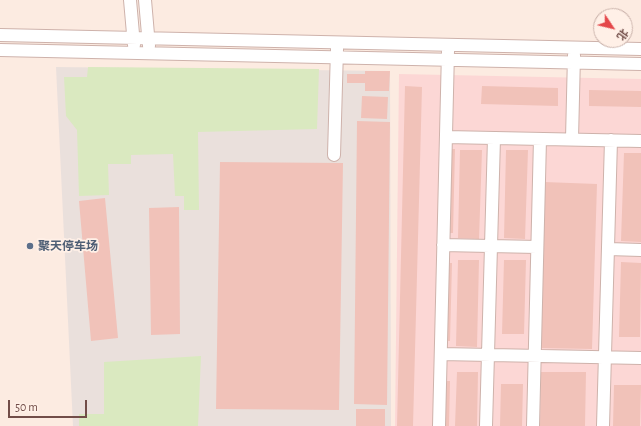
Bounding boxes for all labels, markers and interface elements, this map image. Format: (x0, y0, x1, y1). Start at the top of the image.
north arrow (593, 8, 633, 48)
text: 北 (615, 27, 630, 42)
place label: 聚天停车场 (38, 239, 98, 253)
marker: 聚天停车场 (25, 241, 35, 251)
scale bar (10, 392, 89, 418)
text: 50 m (15, 401, 38, 413)

